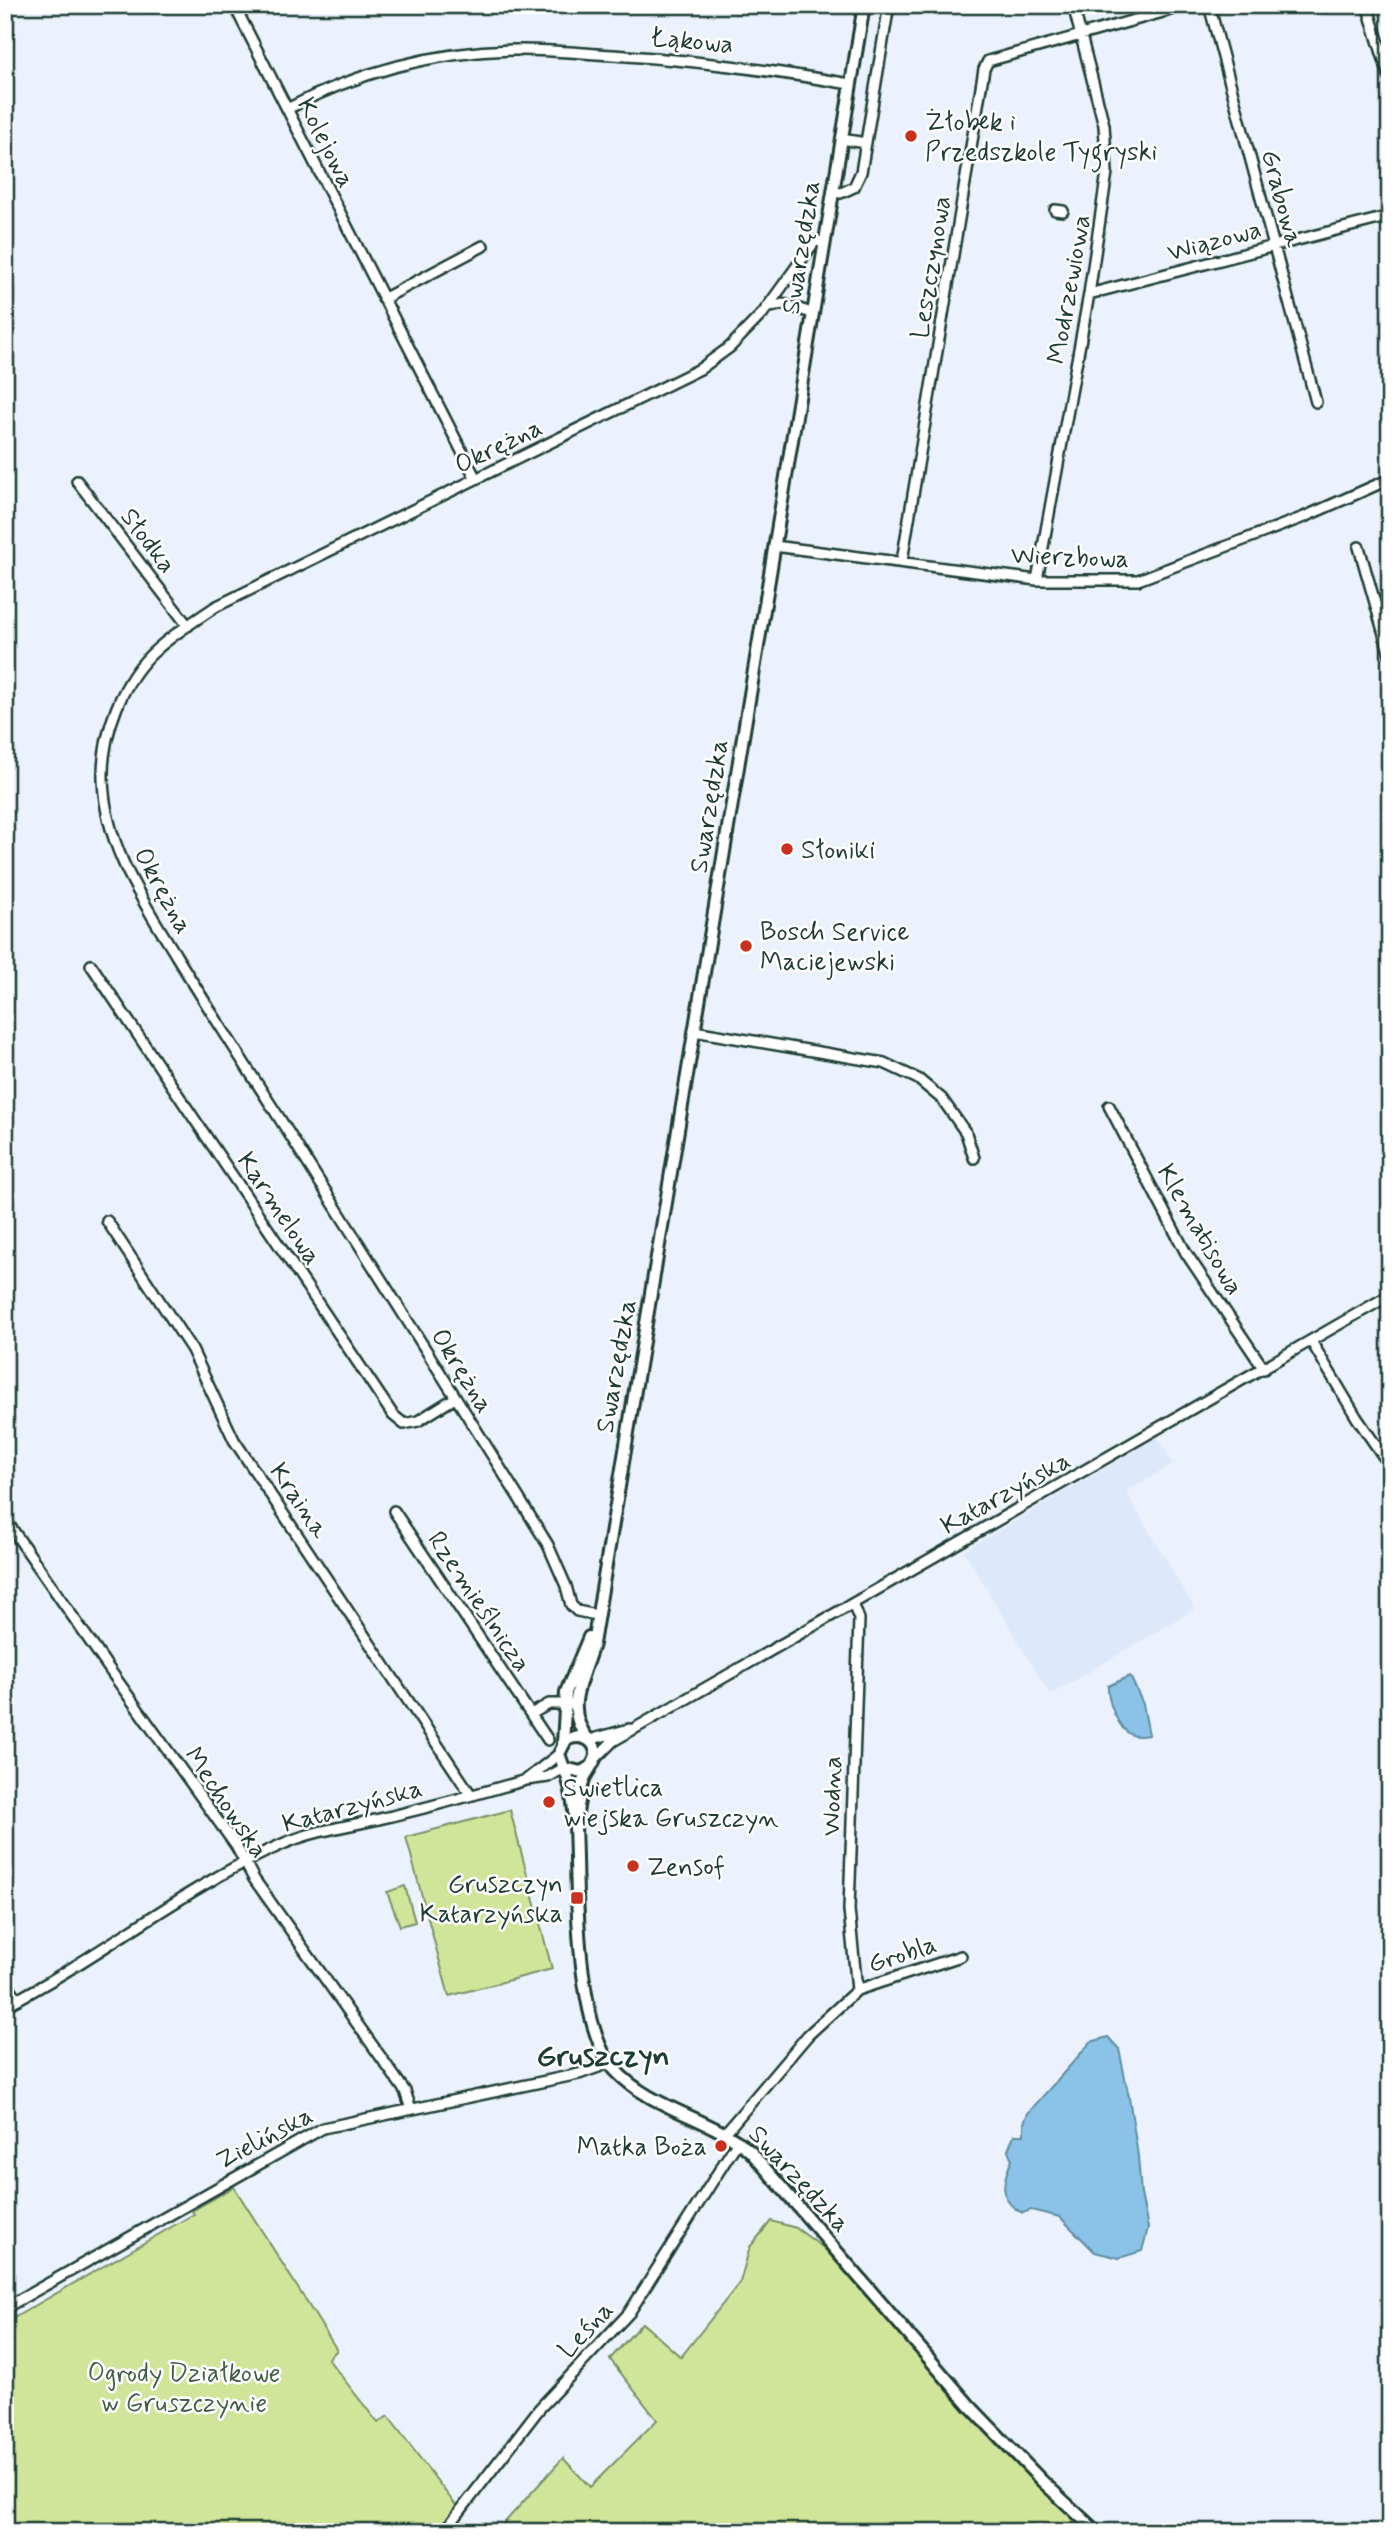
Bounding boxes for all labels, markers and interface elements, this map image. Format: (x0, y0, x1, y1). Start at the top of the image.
street label: Łąkowa (649, 21, 735, 63)
street label: Kolejowa (288, 92, 362, 194)
place label: Żłobek i Przedszkole Tygryski (925, 106, 1157, 173)
marker: Żłobek i Przedszkole Tygryski (903, 128, 919, 144)
street label: Grabowa (1252, 146, 1310, 251)
street label: Swarzędzka (775, 178, 829, 317)
street label: Leszczynowa (904, 193, 960, 341)
street label: Modrzewiowa (1040, 212, 1100, 367)
street label: Wiązowa (1164, 213, 1265, 271)
street label: Okrężna (449, 411, 549, 483)
street label: Słodka (112, 502, 183, 581)
street label: Wierzbowa (1010, 539, 1130, 577)
street label: Swarzędzka (683, 737, 737, 876)
place label: Słoniki (801, 834, 875, 868)
marker: Słoniki (779, 841, 795, 857)
street label: Okrężna (125, 842, 200, 940)
place label: Bosch Service Maciejewski (760, 916, 909, 980)
marker: Bosch Service Maciejewski (738, 938, 754, 954)
street label: Karmelowa (228, 1146, 329, 1272)
street label: Klematisowa (1148, 1158, 1251, 1302)
street label: Swarzędzka (589, 1297, 645, 1436)
street label: Okrężna (422, 1322, 501, 1420)
street label: Katarzyńska (935, 1444, 1077, 1543)
street label: Kraina (261, 1457, 336, 1546)
street label: Rzemieślnicza (419, 1525, 538, 1679)
street label: Mechowska (176, 1741, 275, 1865)
street label: Wodna (815, 1756, 851, 1836)
street label: Katarzyńska (279, 1772, 426, 1842)
place label: Swietlica wiejska Gruszczyn (563, 1772, 779, 1836)
marker: Swietlica wiejska Gruszczyn (541, 1794, 557, 1810)
place label: Zensof (647, 1851, 725, 1885)
marker: Zensof (625, 1858, 641, 1874)
place label: Gruszczyn Katarzyńska (420, 1868, 563, 1932)
marker: Gruszczyn Katarzyńska (569, 1890, 585, 1906)
street label: Grobla (864, 1928, 941, 1982)
district label: Gruszczyn (536, 2037, 670, 2076)
street label: Zielińska (211, 2099, 319, 2178)
street label: Swarzędzka (740, 2118, 857, 2240)
place label: Matka Boża (577, 2131, 707, 2165)
marker: Matka Boża (713, 2138, 729, 2154)
street label: Leśna (551, 2294, 622, 2366)
park label: Ogrody Działkowe w Gruszczynie (87, 2357, 281, 2421)

